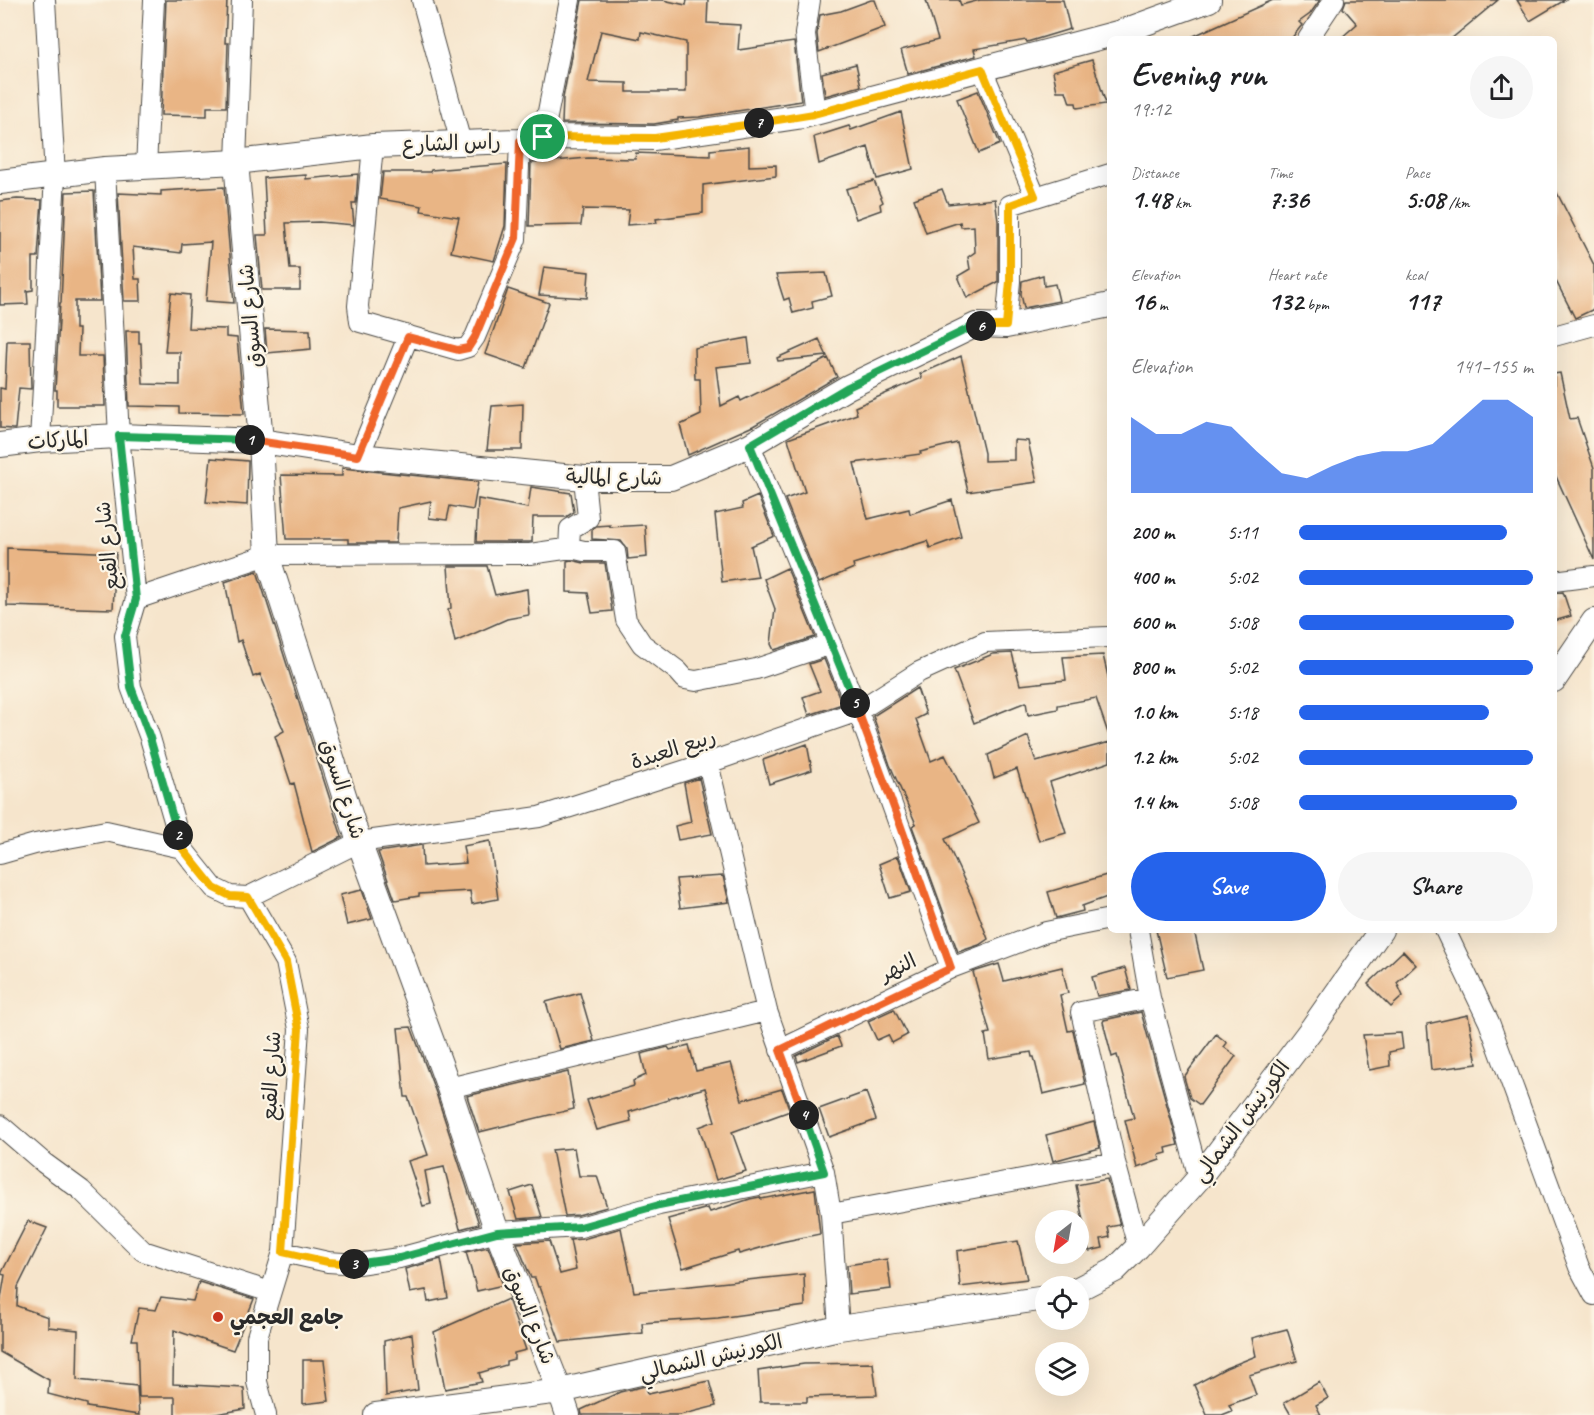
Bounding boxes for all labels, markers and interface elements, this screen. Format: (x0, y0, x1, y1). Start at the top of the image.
text: Evening run (1131, 53, 1266, 95)
button: share (1470, 56, 1533, 119)
text: 19:12 (1131, 97, 1171, 122)
pin: 7 (744, 108, 774, 138)
pin (517, 111, 568, 162)
text: 7 (755, 113, 763, 133)
icon: arrive (526, 120, 559, 153)
street label: راس الشارع (401, 128, 501, 159)
text: Distance (1131, 163, 1179, 183)
text: Time (1268, 163, 1292, 183)
text: Pace (1405, 163, 1430, 183)
text: 1.48 (1131, 183, 1171, 216)
text: 7:36 (1268, 183, 1309, 216)
text: 5:08 (1405, 183, 1445, 216)
text: km (1171, 193, 1191, 213)
text: /km (1445, 193, 1470, 213)
street label: شارع السوق (233, 263, 269, 369)
text: Elevation (1131, 265, 1180, 285)
text: Heart rate (1268, 265, 1326, 285)
text: kcal (1405, 265, 1426, 285)
text: 16 (1131, 285, 1155, 318)
text: 132 (1268, 285, 1303, 318)
text: 117 (1405, 285, 1440, 318)
text: m (1155, 295, 1168, 315)
text: bpm (1303, 295, 1329, 315)
pin: 6 (966, 311, 996, 341)
text: 6 (977, 316, 985, 336)
text: Elevation (1131, 354, 1193, 379)
text: 141–155 m (1454, 354, 1533, 379)
street label: الماركات (27, 425, 89, 455)
pin: 1 (235, 425, 265, 455)
text: 1 (246, 430, 254, 450)
street label: شارع المالية (566, 463, 662, 493)
street label: شارع القبع (89, 500, 127, 592)
text: 200 m (1131, 520, 1174, 545)
text: 5:11 (1227, 520, 1258, 545)
text: 400 m (1131, 565, 1174, 590)
text: 5:02 (1227, 565, 1258, 590)
text: 600 m (1131, 610, 1175, 635)
text: 5:08 (1227, 610, 1258, 635)
text: 800 m (1131, 655, 1174, 680)
text: 5:02 (1227, 655, 1258, 680)
pin: 5 (840, 688, 870, 718)
text: 5 (852, 693, 858, 713)
text: 1.0 km (1131, 700, 1178, 725)
text: 5:18 (1227, 700, 1258, 725)
street label: ربيع العبدة (627, 723, 720, 777)
street label: شارع السوق (313, 736, 371, 843)
text: 1.2 km (1131, 745, 1178, 770)
text: 5:02 (1227, 745, 1258, 770)
text: 1.4 km (1131, 790, 1178, 815)
text: 5:08 (1227, 790, 1258, 815)
pin: 2 (163, 820, 193, 850)
text: 2 (174, 825, 182, 845)
button: Save (1131, 852, 1326, 921)
button: Share (1338, 852, 1533, 921)
street label: النهر (874, 947, 920, 988)
street label: شارع القبع (256, 1031, 288, 1122)
street label: الكورنيش الشمالي (1187, 1055, 1300, 1191)
pin: 4 (789, 1100, 819, 1130)
text: 4 (800, 1105, 808, 1125)
north arrow (1035, 1210, 1089, 1264)
map controls (1035, 1210, 1089, 1396)
pin: 3 (339, 1249, 369, 1279)
text: 3 (350, 1254, 358, 1274)
street label: شارع السوق (497, 1262, 562, 1369)
button: locate (1035, 1276, 1089, 1330)
place label: جامع العجمي (230, 1304, 344, 1336)
marker: جامع العجمي (211, 1310, 225, 1324)
street label: الكورنيش الشمالي (637, 1328, 787, 1392)
button: layers (1035, 1342, 1089, 1396)

